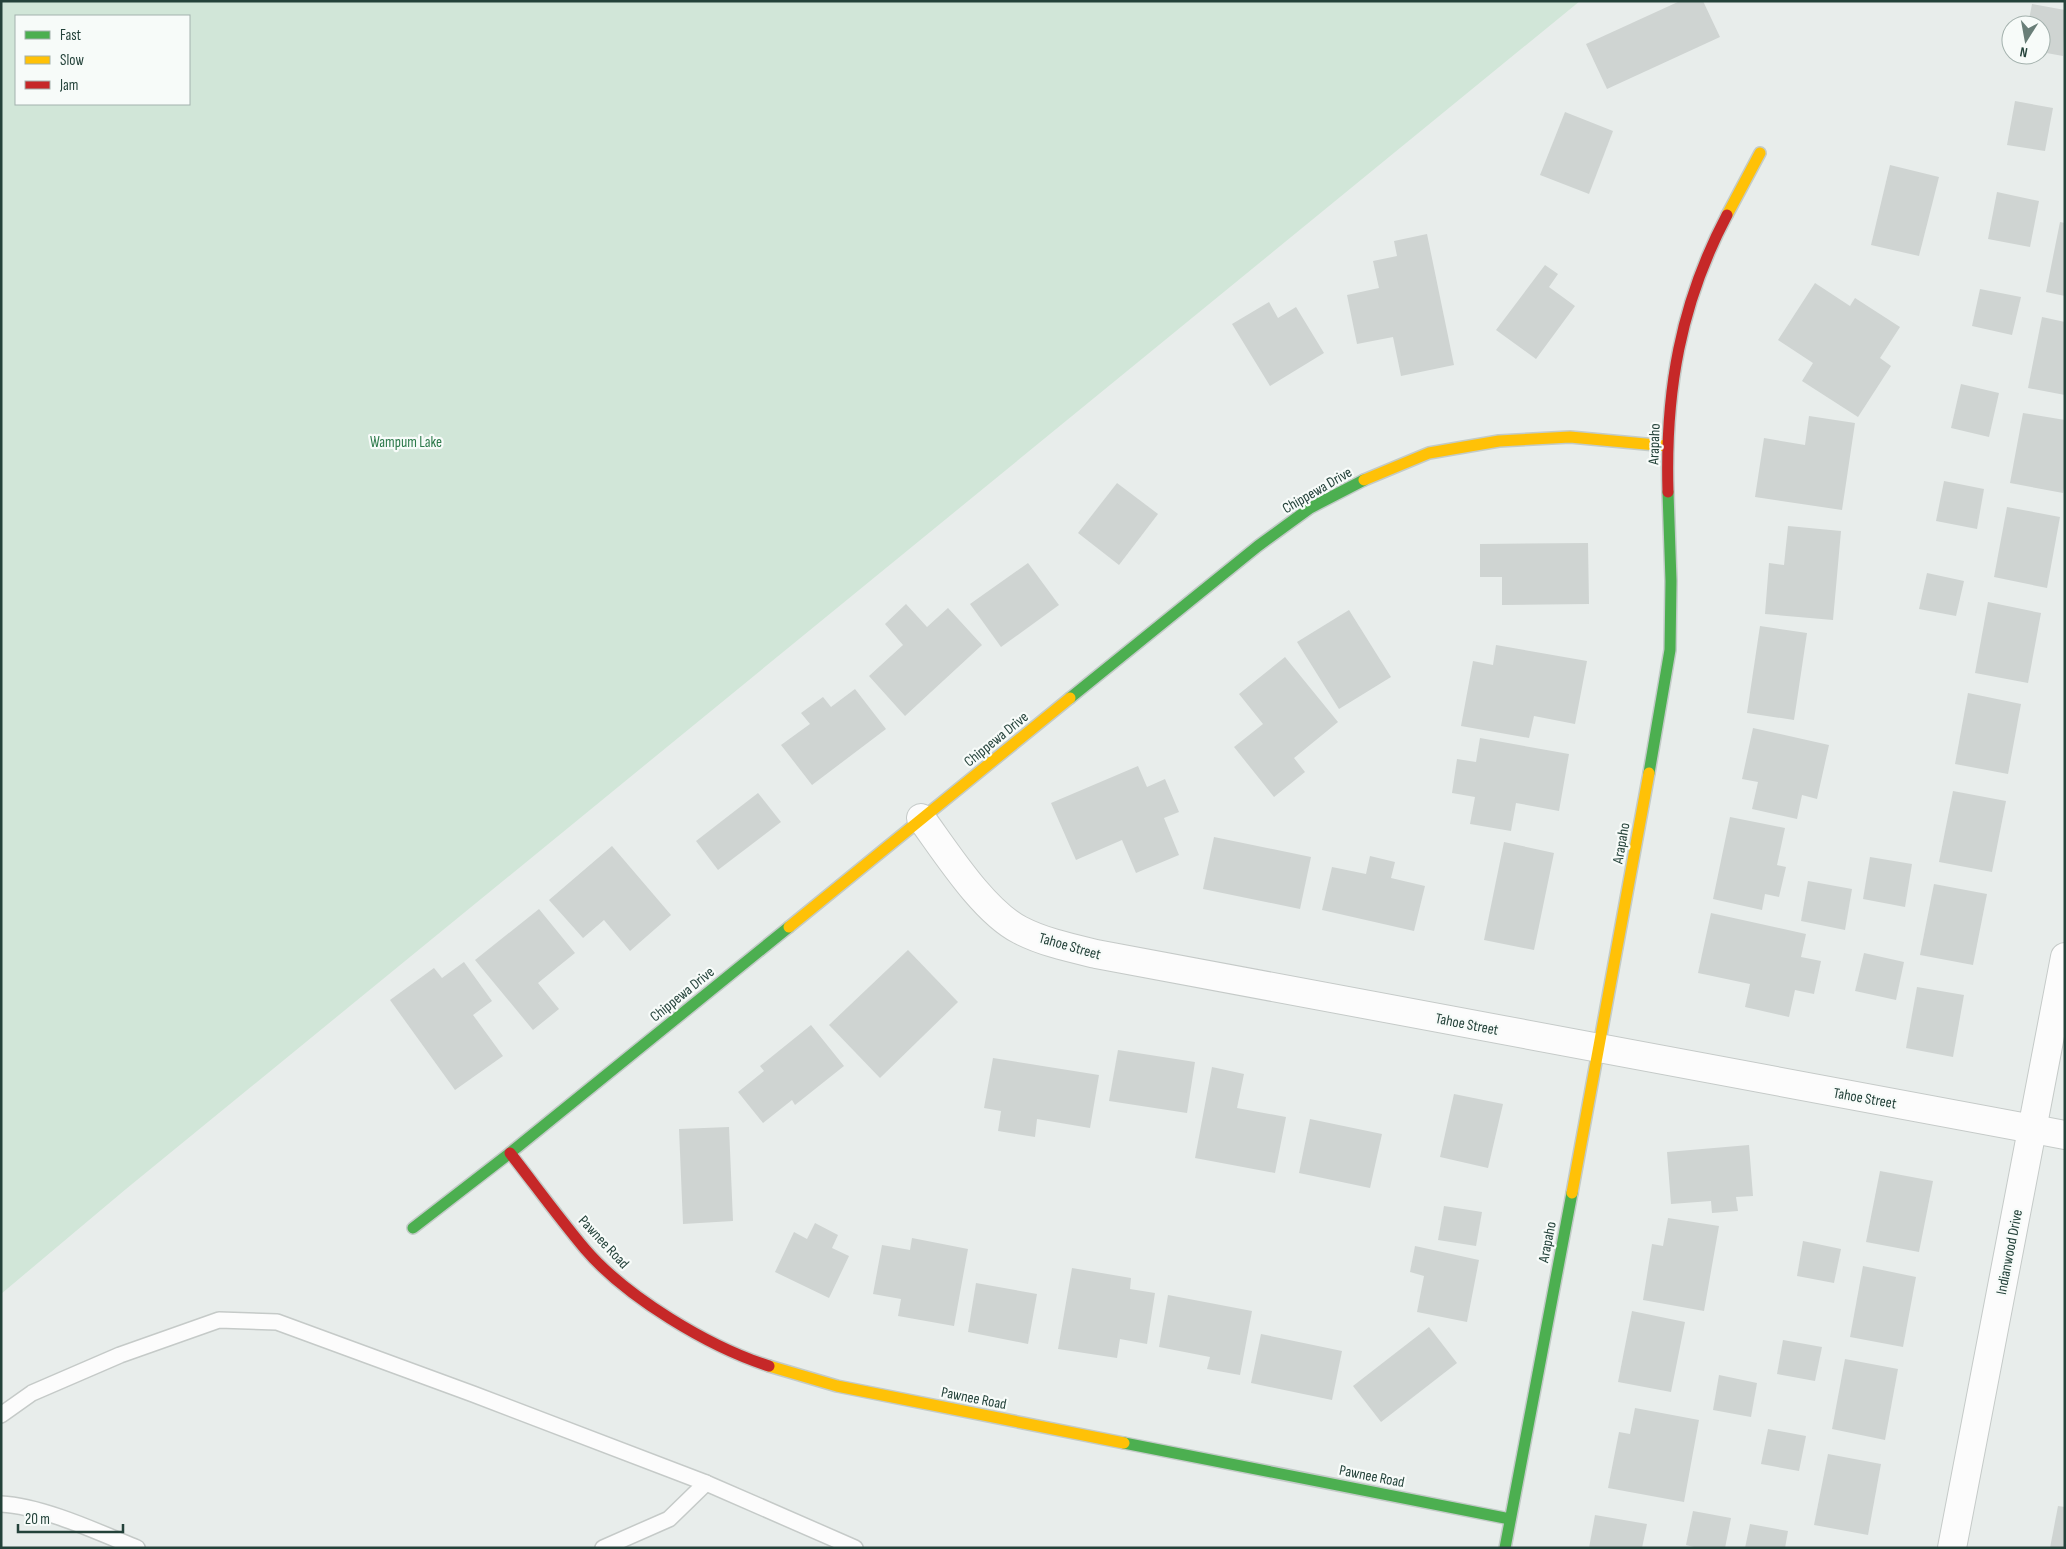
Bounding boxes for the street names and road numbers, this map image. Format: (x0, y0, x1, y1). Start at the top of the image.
street label: Arapaho (1644, 423, 1665, 466)
street label: Chippewa Drive (1279, 463, 1356, 518)
street label: Chippewa Drive (960, 708, 1032, 771)
street label: Arapaho (1608, 821, 1634, 866)
street label: Tahoe Street (1037, 929, 1103, 964)
street label: Chippewa Drive (646, 963, 718, 1026)
street label: Tahoe Street (1434, 1009, 1500, 1040)
street label: Tahoe Street (1832, 1084, 1898, 1113)
street label: Indianwood Drive (1992, 1208, 2027, 1296)
street label: Pawnee Road (574, 1212, 633, 1273)
street label: Arapaho (1534, 1220, 1561, 1265)
street label: Pawnee Road (940, 1383, 1008, 1414)
street label: Pawnee Road (1338, 1461, 1406, 1492)

